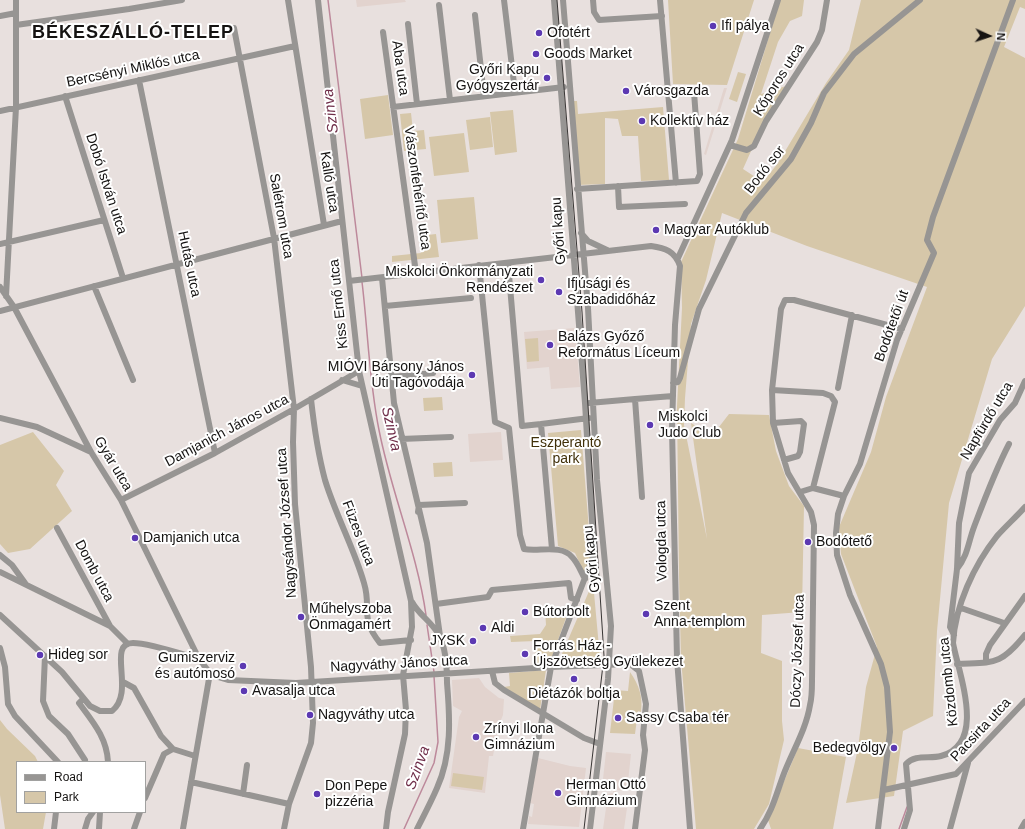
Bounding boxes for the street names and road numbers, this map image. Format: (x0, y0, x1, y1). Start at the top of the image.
street label: Aba utca (388, 39, 412, 97)
street label: Kőporos utca (750, 41, 808, 119)
street label: Bercsényi Miklós utca (65, 47, 201, 91)
street label: Vászonfehérítő utca (400, 125, 434, 251)
street label: Dobó István utca (82, 131, 130, 237)
street label: Bodó sor (741, 143, 789, 197)
street label: Kalló utca (316, 150, 342, 214)
street label: Salétrom utca (265, 172, 297, 260)
street label: Győri kapu (548, 197, 570, 265)
street label: Hutás utca (174, 230, 204, 298)
street label: Kiss Ernő utca (326, 258, 352, 350)
street label: Bodótetői út (871, 288, 913, 364)
street label: Napfürdő utca (957, 379, 1017, 463)
street label: Damjanich János utca (162, 391, 292, 471)
street label: Gyár utca (90, 434, 136, 494)
street label: Nagysándor József utca (273, 448, 301, 598)
street label: Füzes utca (338, 498, 378, 568)
street label: Vologda utca (653, 500, 671, 582)
street label: Győri kapu (580, 524, 604, 594)
street label: Domb utca (71, 537, 117, 605)
street label: Dóczy József utca (788, 594, 808, 708)
street label: Közdomb utca (936, 637, 962, 727)
street label: Nagyváthy János utca (330, 652, 468, 676)
street label: Pacsirta utca (947, 695, 1015, 765)

